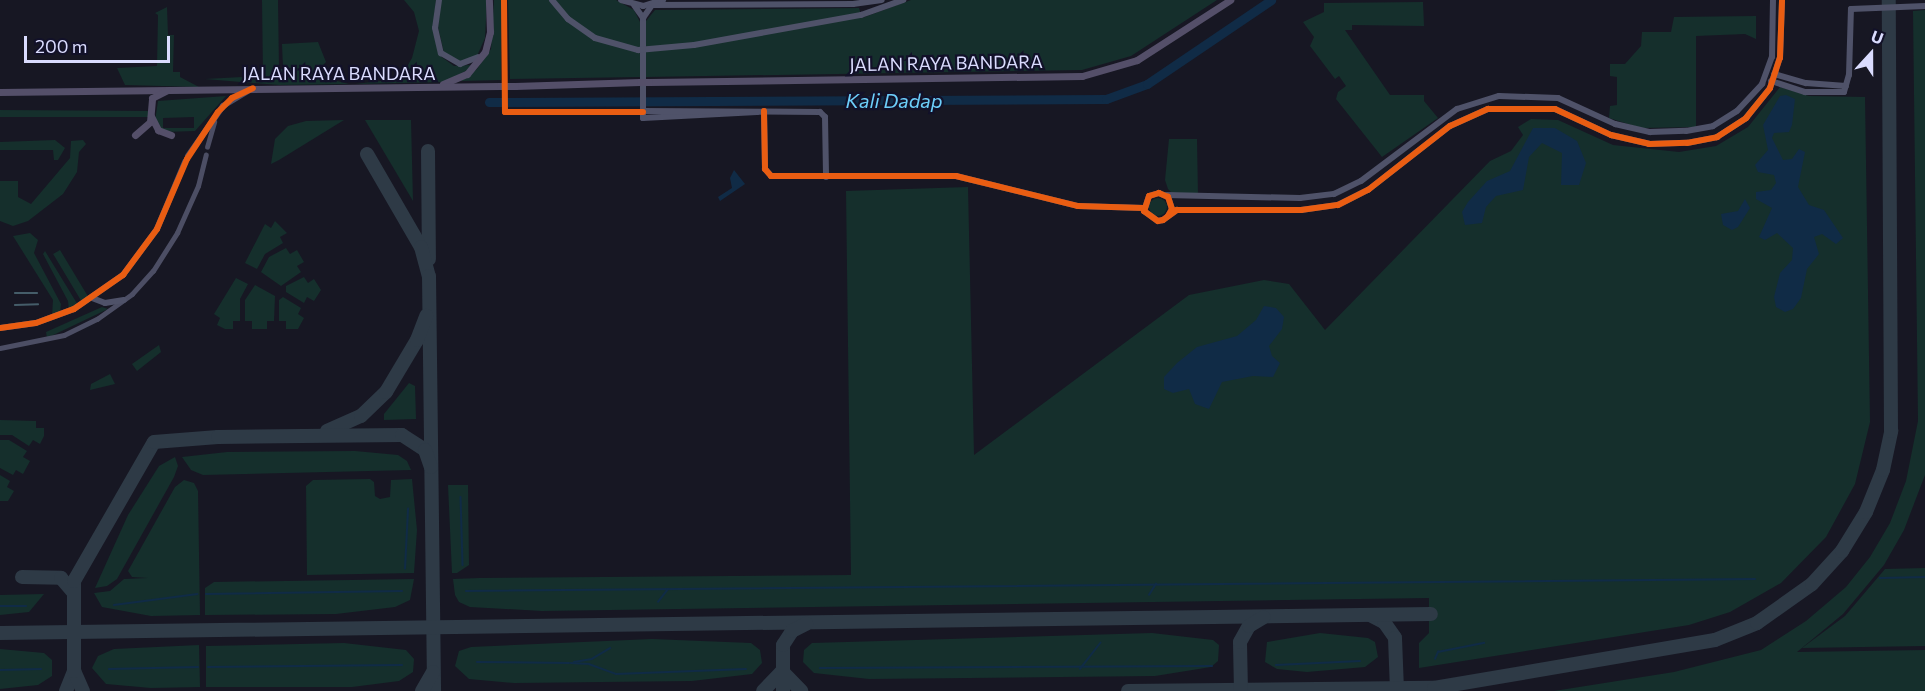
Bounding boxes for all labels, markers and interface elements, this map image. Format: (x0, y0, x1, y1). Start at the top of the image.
scale bar (27, 24, 172, 62)
north arrow (1841, 24, 1901, 84)
text: U (1869, 26, 1886, 48)
text: 200 m (35, 35, 88, 57)
street label: JALAN RAYA BANDARA (849, 51, 1043, 75)
street label: JALAN RAYA BANDARA (242, 62, 436, 84)
water label: Kali Dadap (846, 88, 942, 112)

